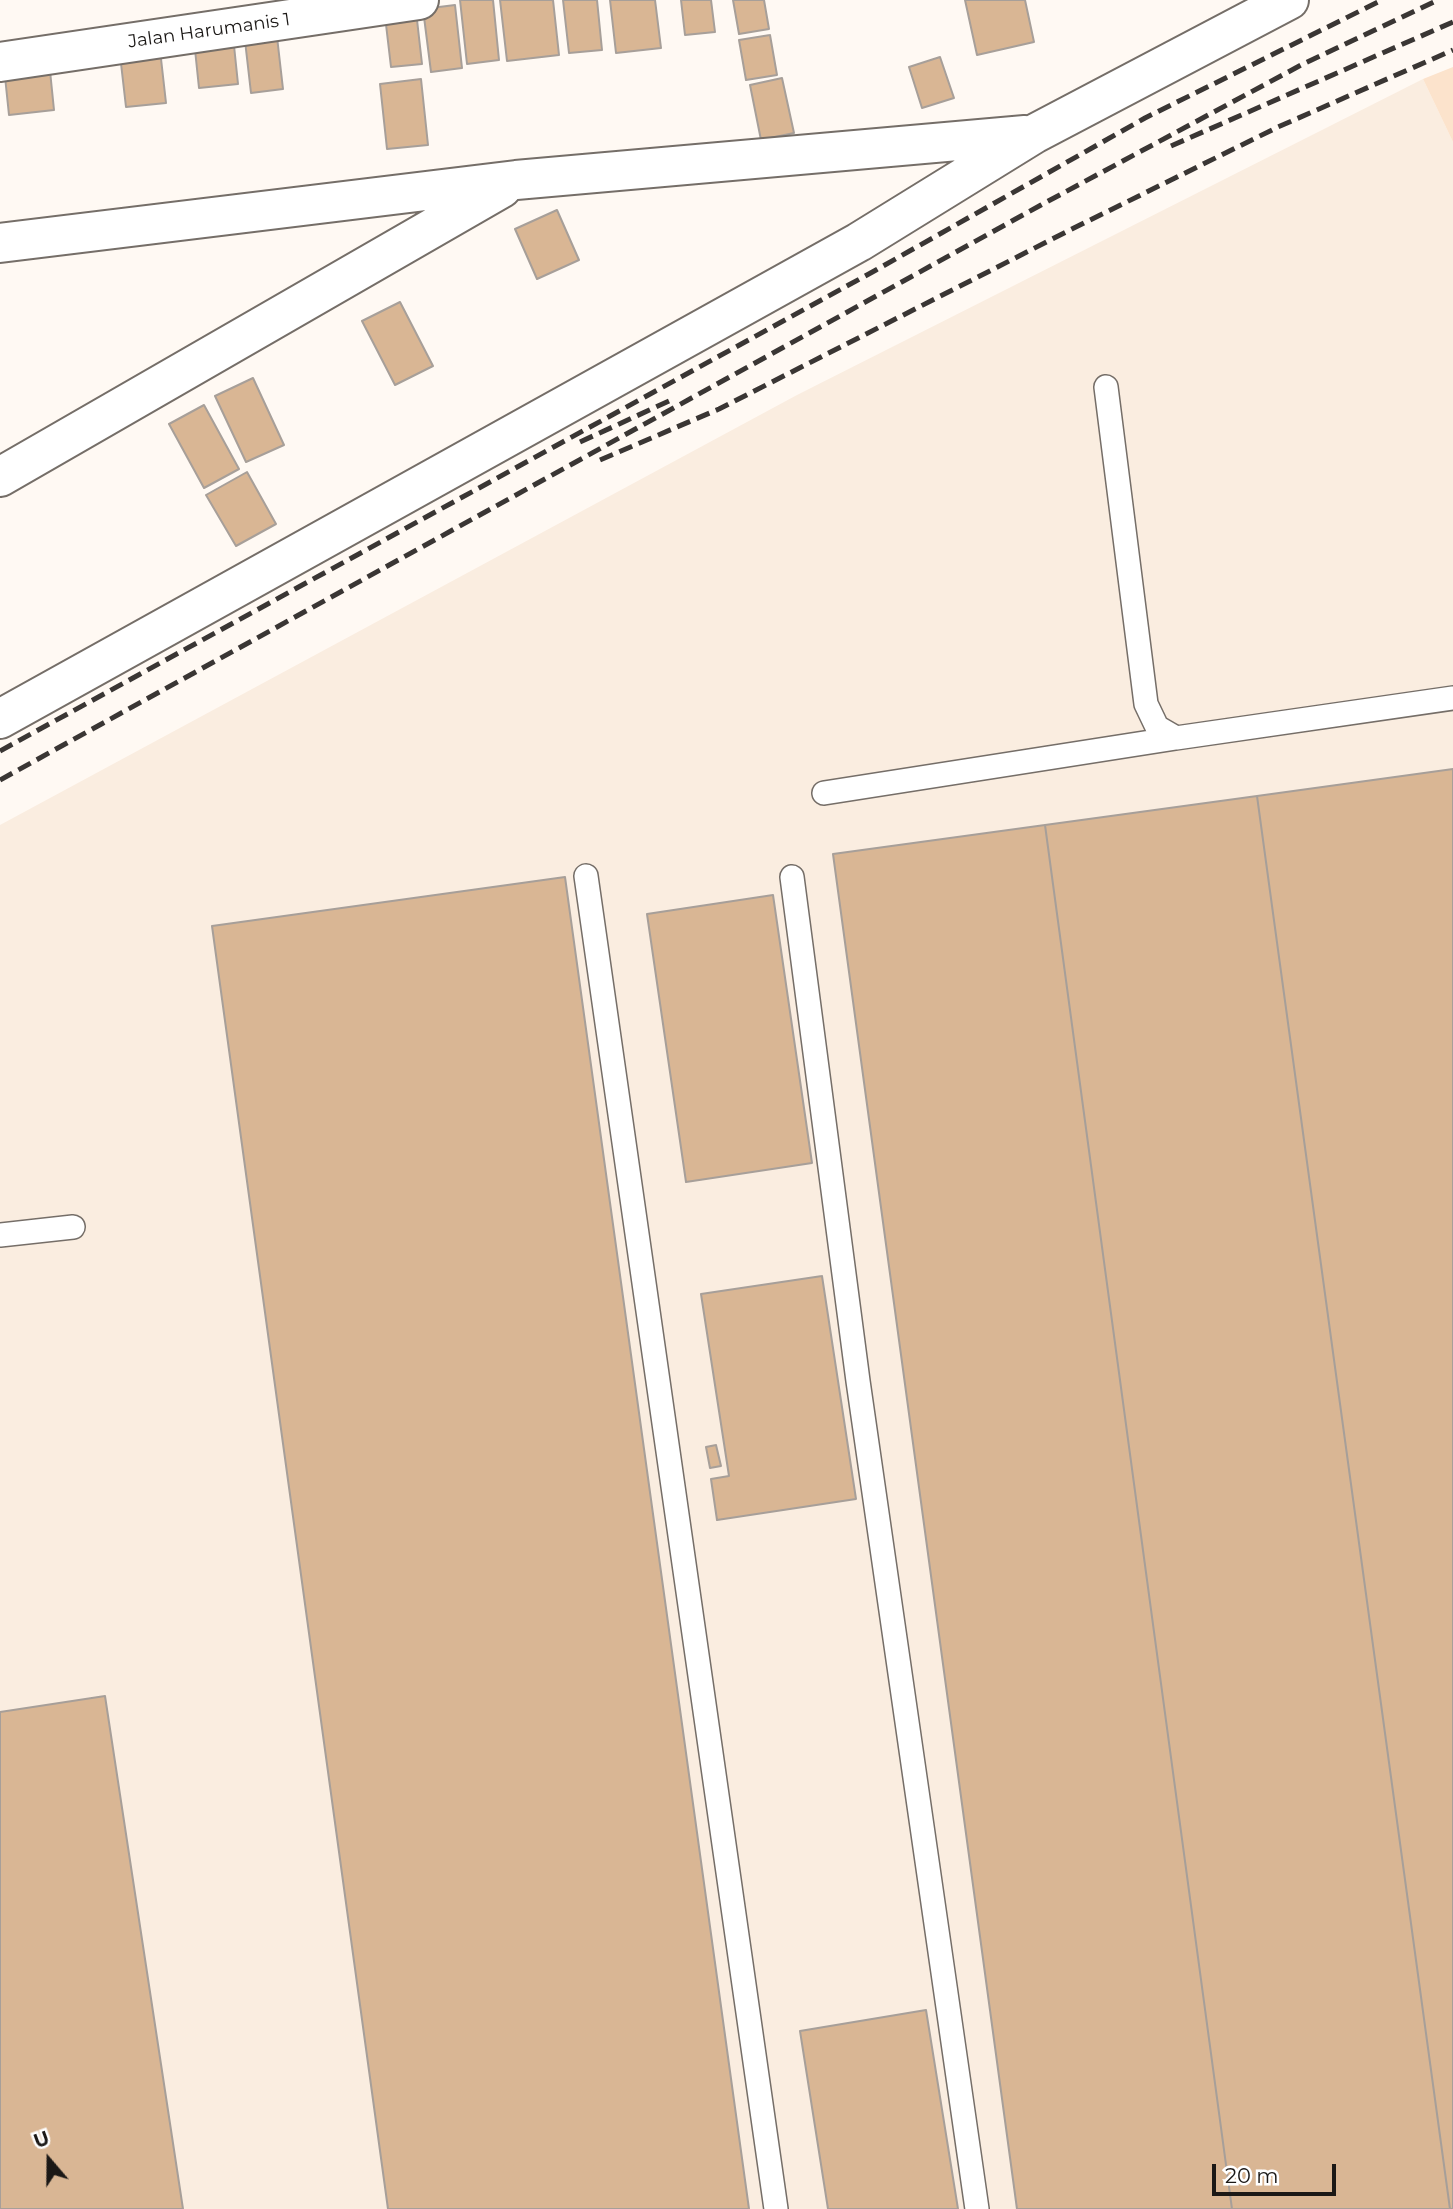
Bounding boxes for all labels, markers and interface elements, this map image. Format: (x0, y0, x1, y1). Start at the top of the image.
street label: Jalan Harumanis 1 (127, 9, 291, 53)
north arrow (14, 2125, 84, 2195)
text: U (31, 2126, 53, 2153)
scale bar (1215, 2150, 1339, 2194)
text: 20 m (1225, 2163, 1279, 2188)

